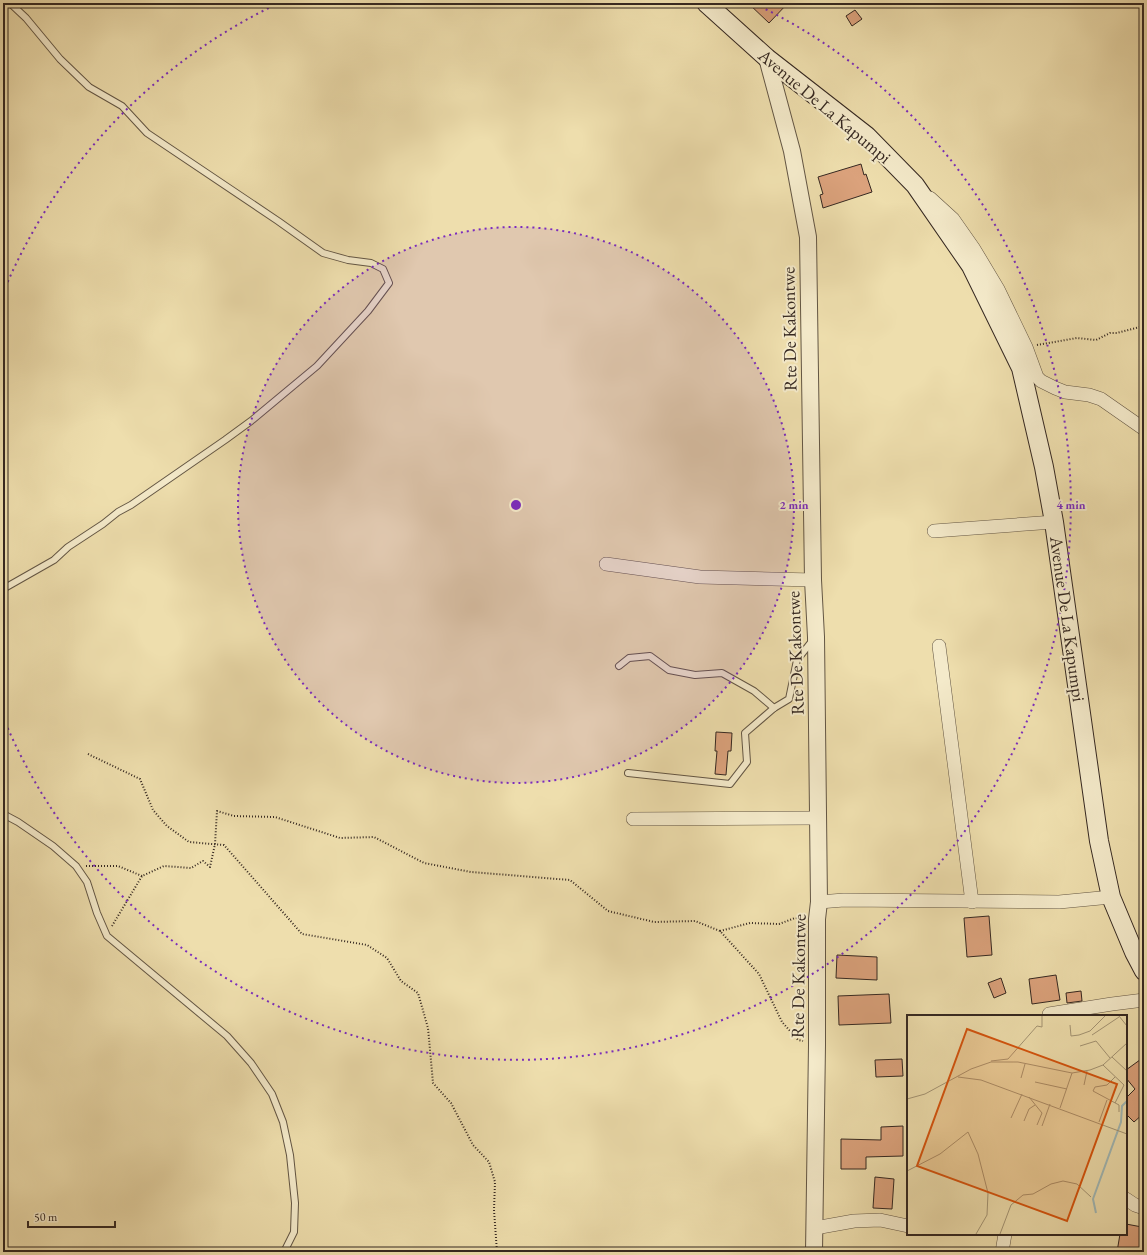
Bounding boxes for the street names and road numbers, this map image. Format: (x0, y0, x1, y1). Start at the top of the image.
street label: Avenue De La Kapumpi (753, 43, 897, 169)
street label: Rte De Kakontwe (776, 267, 802, 391)
street label: Avenue De La Kapumpi (1045, 534, 1091, 704)
street label: Rte De Kakontwe (781, 591, 809, 715)
street label: Rte De Kakontwe (785, 914, 811, 1038)

